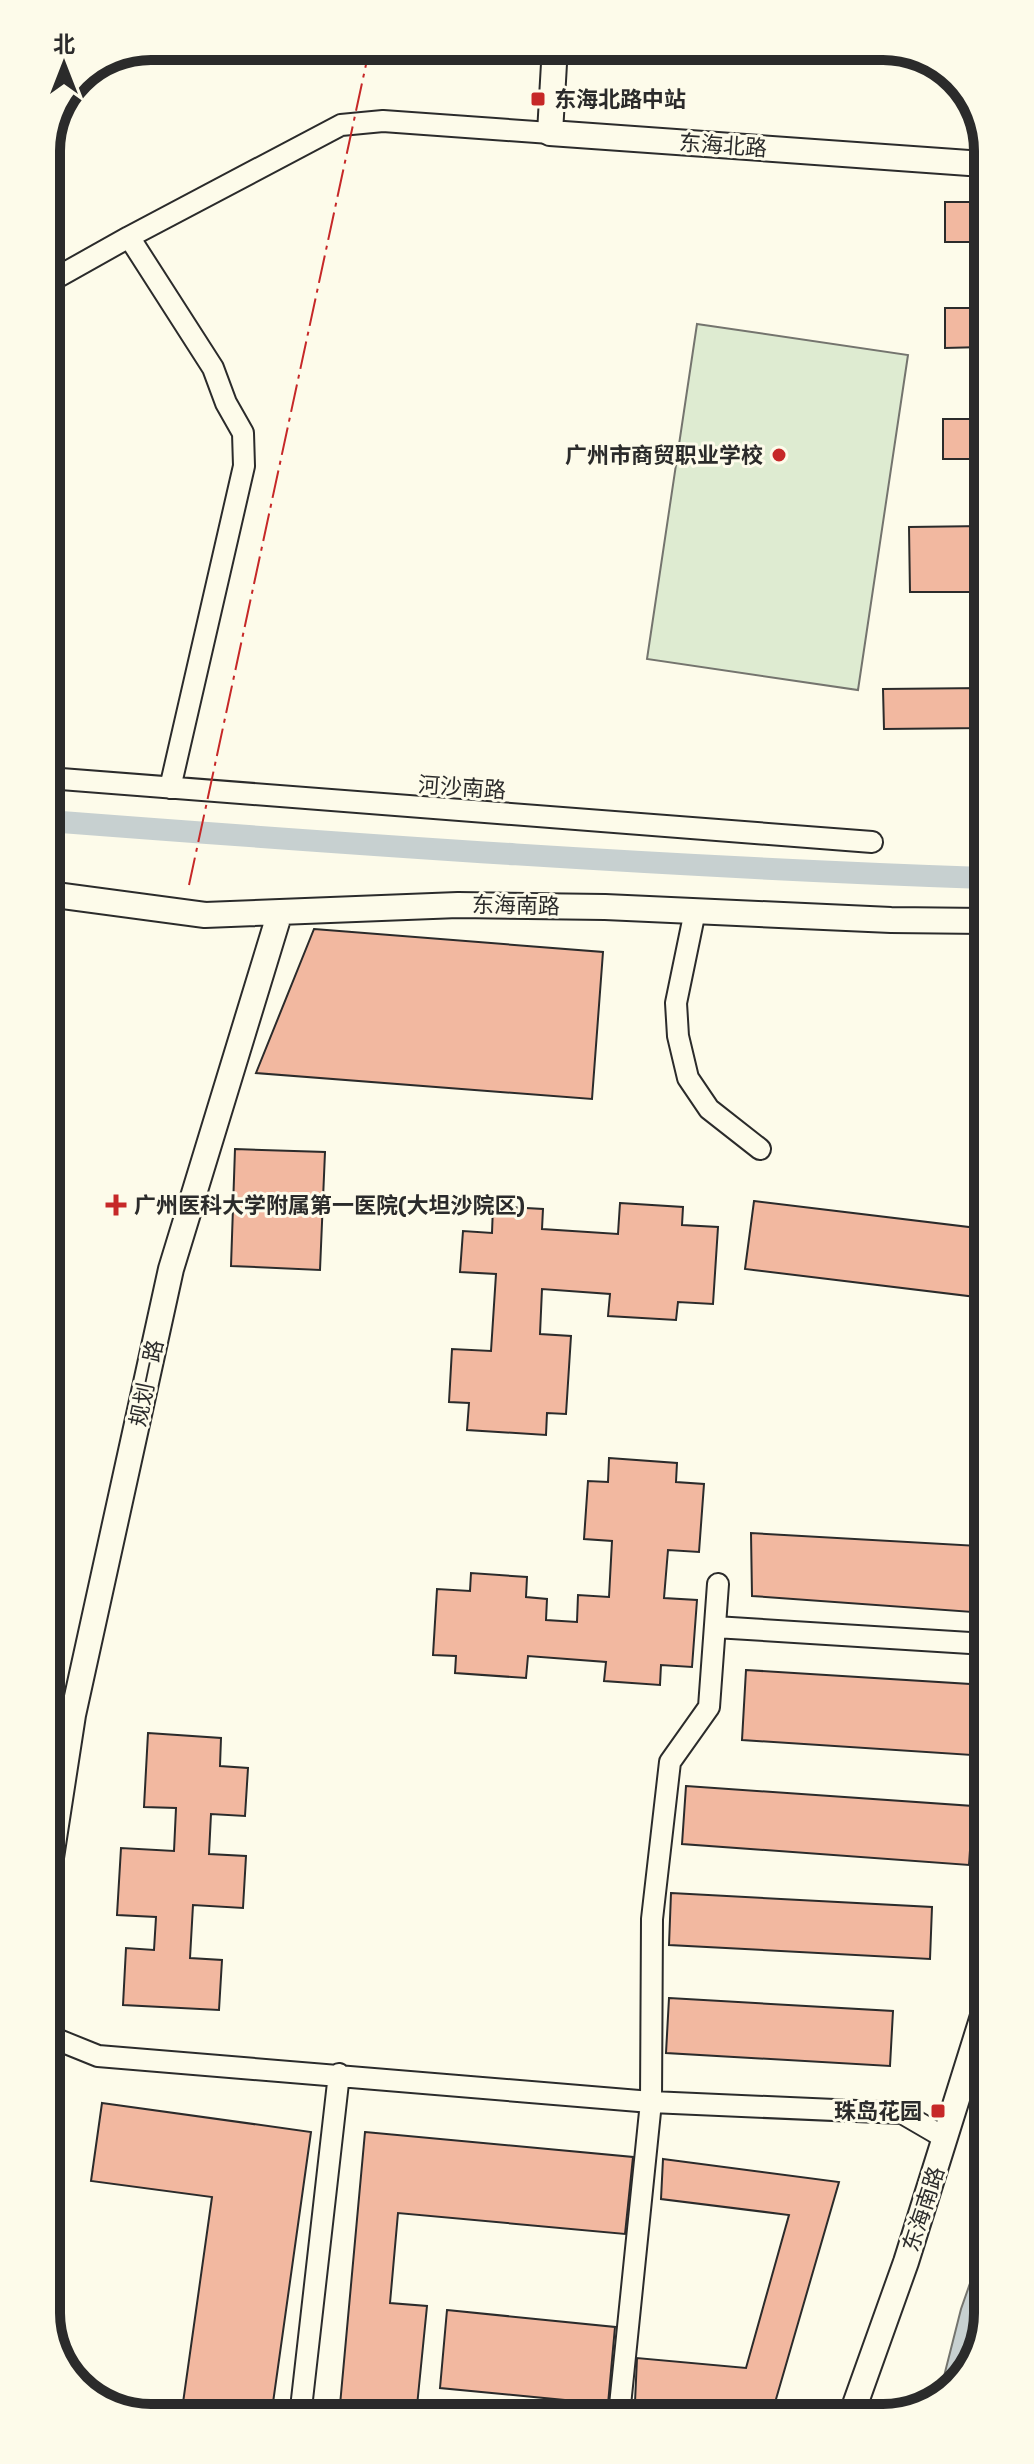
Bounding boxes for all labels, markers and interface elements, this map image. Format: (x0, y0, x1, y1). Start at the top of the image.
north arrow (24, 24, 104, 104)
text: 北 (53, 31, 75, 58)
place label: 东海北路中站 (554, 86, 686, 113)
marker: 东海北路中站 (529, 90, 547, 108)
street label: 东海北路 (678, 129, 768, 162)
place label: 广州市商贸职业学校 (565, 442, 763, 469)
marker: 广州市商贸职业学校 (770, 446, 788, 464)
street label: 河沙南路 (417, 771, 507, 804)
street label: 东海南路 (472, 891, 560, 920)
place label: 广州医科大学附属第一医院(大坦沙院区) (134, 1192, 525, 1219)
marker: 广州医科大学附属第一医院(大坦沙院区) (105, 1194, 127, 1216)
street label: 规划一路 (124, 1337, 169, 1429)
place label: 珠岛花园 (834, 2098, 922, 2125)
marker: 珠岛花园 (929, 2102, 947, 2120)
street label: 东海南路 (897, 2163, 950, 2255)

